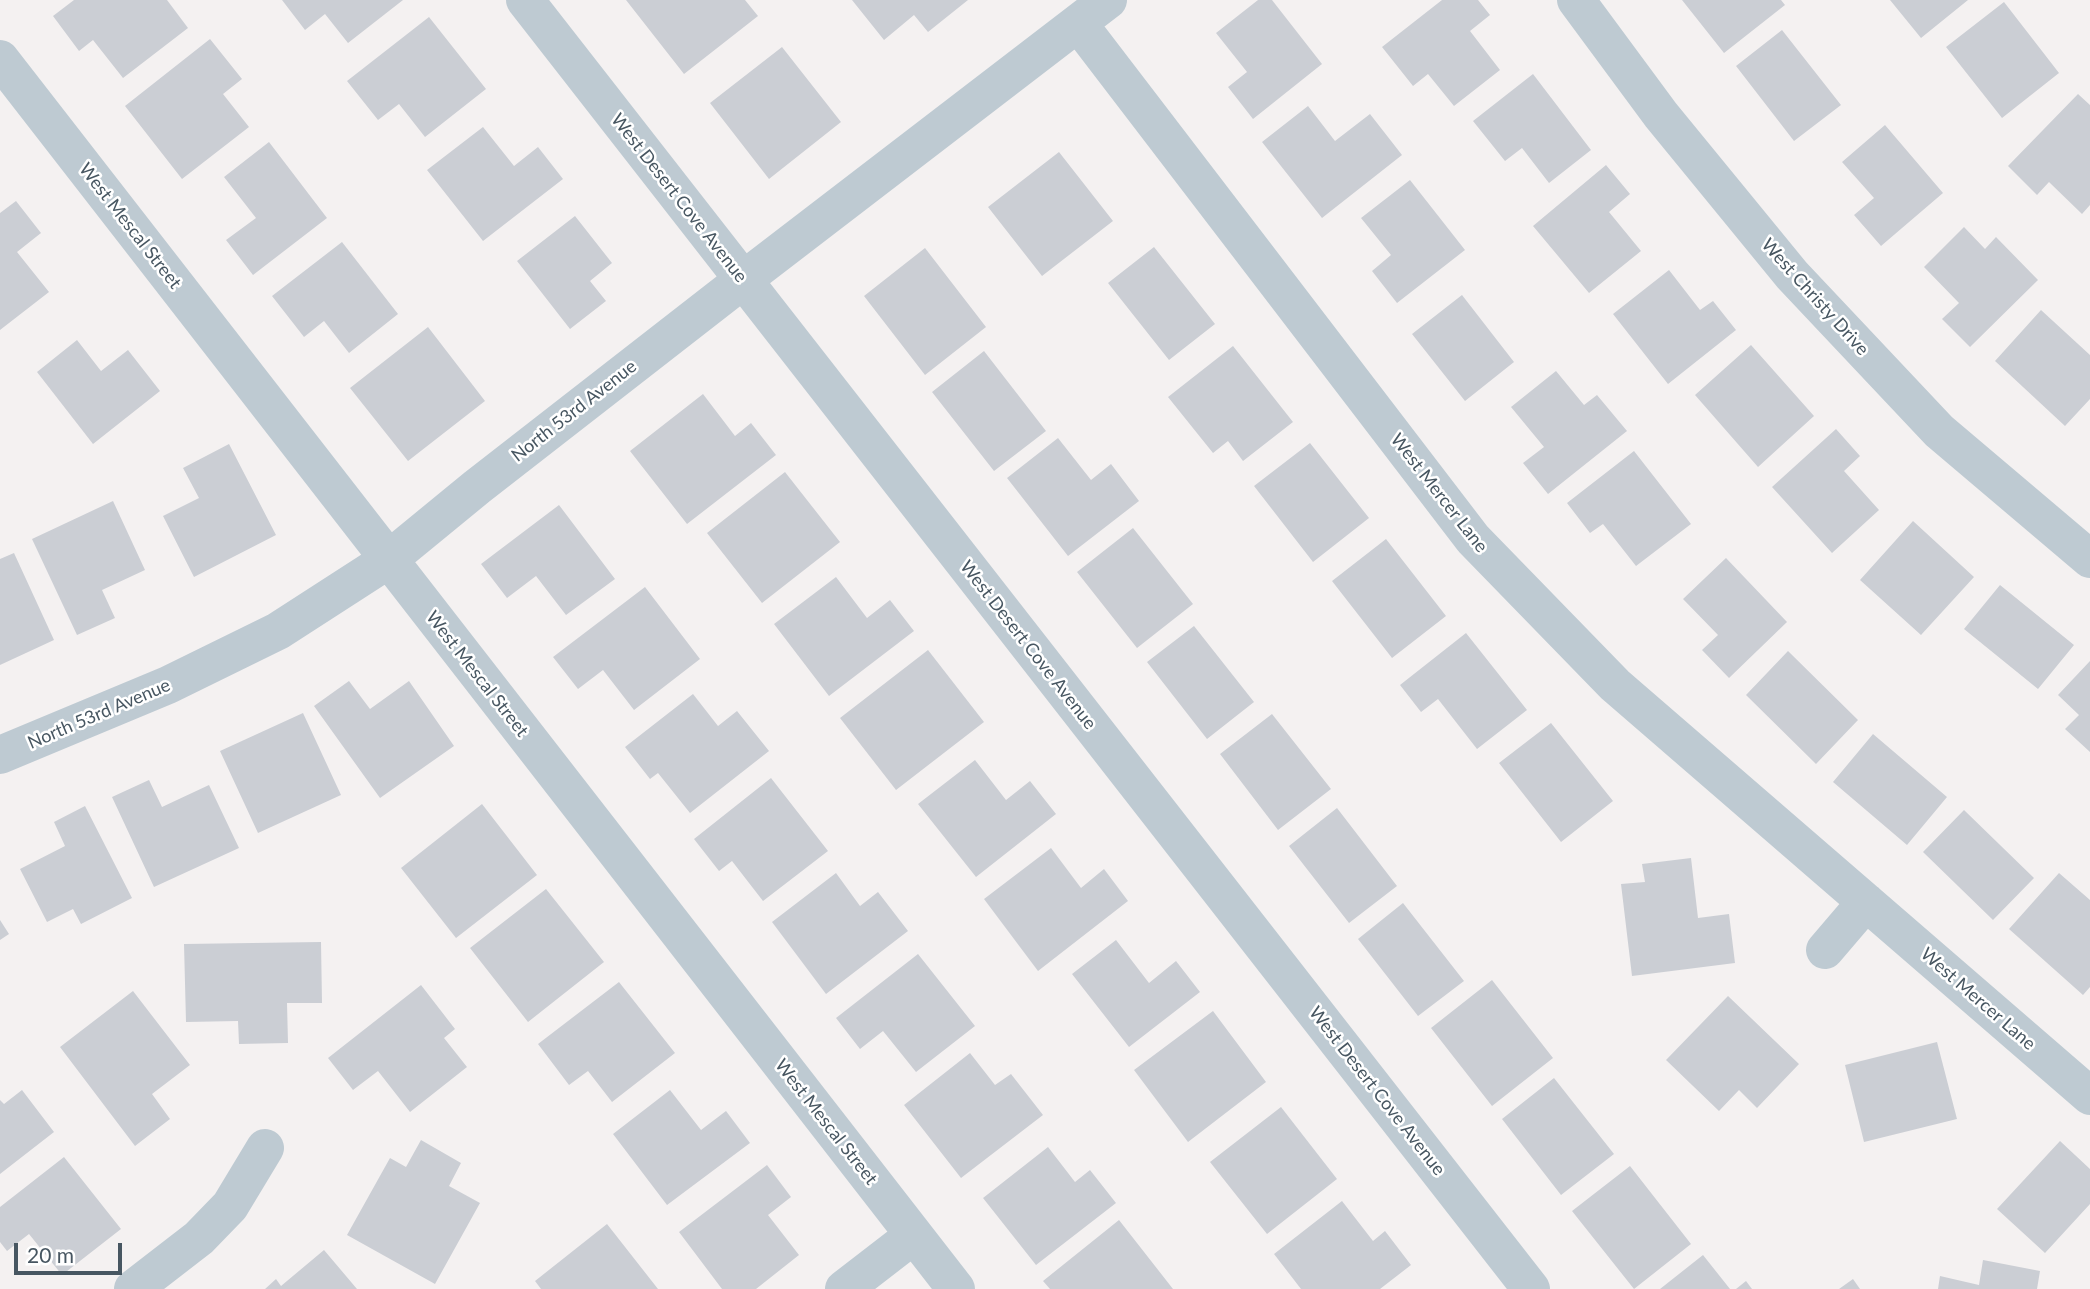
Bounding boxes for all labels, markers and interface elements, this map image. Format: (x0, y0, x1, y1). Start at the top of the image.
street label: West Desert Cove Avenue (606, 109, 752, 287)
street label: West Mescal Street (74, 159, 186, 293)
street label: West Christy Drive (1757, 234, 1873, 360)
street label: North 53rd Avenue (507, 355, 641, 467)
street label: West Mercer Lane (1386, 429, 1492, 557)
street label: West Desert Cove Avenue (955, 556, 1101, 734)
street label: West Mescal Street (421, 607, 533, 741)
street label: North 53rd Avenue (25, 674, 173, 754)
street label: West Mercer Lane (1916, 943, 2040, 1055)
street label: West Desert Cove Avenue (1304, 1002, 1450, 1180)
street label: West Mescal Street (770, 1055, 882, 1189)
scale bar (18, 1230, 126, 1274)
text: 20 m (27, 1242, 74, 1267)

